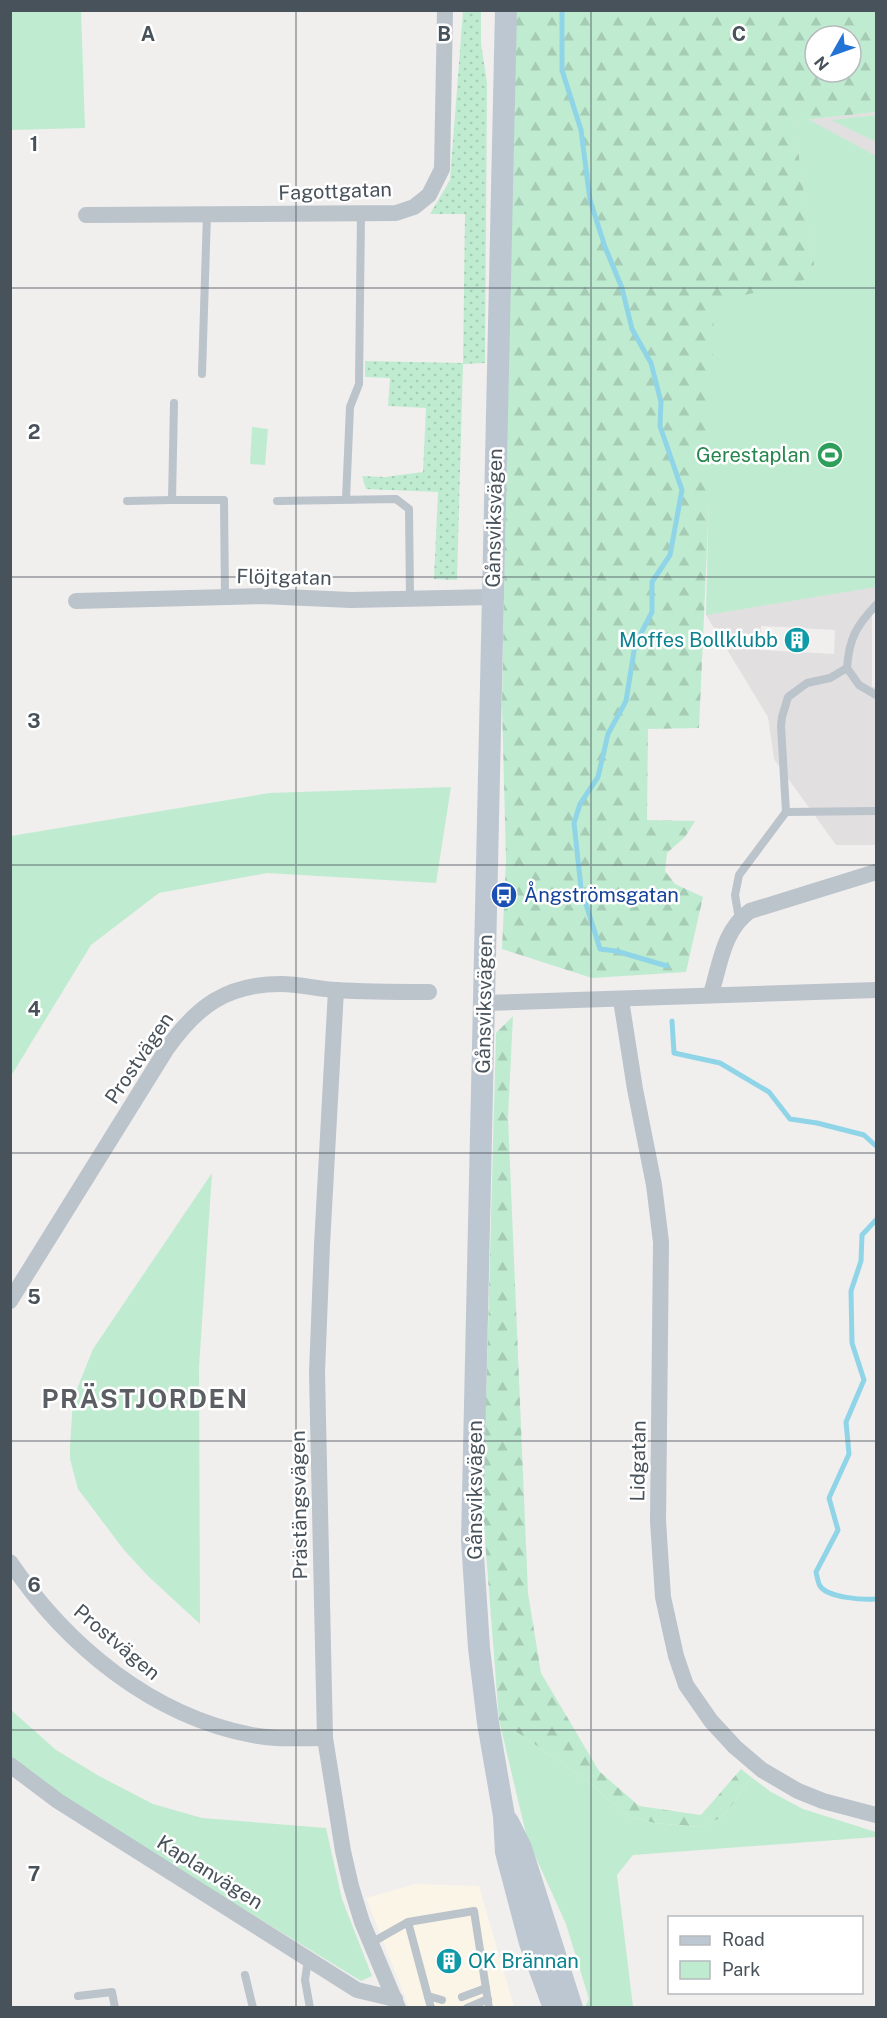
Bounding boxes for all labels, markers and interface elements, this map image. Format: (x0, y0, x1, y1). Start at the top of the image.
text: A (141, 22, 155, 46)
text: B (437, 22, 451, 46)
text: C (732, 22, 746, 46)
north arrow (803, 24, 863, 84)
text: N (811, 52, 833, 74)
text: 1 (30, 132, 38, 156)
street label: Fagottgatan (278, 177, 392, 205)
text: 2 (28, 420, 40, 444)
sports icon: Gerestaplan (815, 440, 845, 470)
place label: Gerestaplan (696, 443, 810, 467)
street label: Gånsviksvägen (481, 448, 507, 588)
street label: Flöjtgatan (236, 564, 332, 590)
building icon: Moffes Bollklubb (782, 625, 812, 655)
place label: Moffes Bollklubb (619, 628, 778, 652)
text: 3 (27, 709, 41, 733)
bus stop icon: Ångströmsgatan (489, 880, 519, 910)
place label: Ångströmsgatan (524, 881, 679, 907)
street label: Gånsviksvägen (471, 934, 497, 1074)
text: 4 (27, 997, 41, 1021)
street label: Prostvägen (100, 1008, 178, 1108)
text: 5 (27, 1285, 41, 1309)
district label: PRÄSTJORDEN (41, 1383, 249, 1414)
street label: Gånsviksvägen (463, 1420, 487, 1560)
street label: Lidgatan (625, 1420, 651, 1502)
street label: Prästängsvägen (286, 1430, 312, 1580)
text: 6 (27, 1573, 41, 1597)
street label: Prostvägen (69, 1599, 165, 1685)
street label: Kaplanvägen (153, 1830, 267, 1914)
text: 7 (28, 1862, 40, 1886)
legend (668, 1916, 863, 1994)
text: Road (722, 1929, 765, 1950)
building icon: OK Brännan (434, 1946, 464, 1976)
place label: OK Brännan (468, 1949, 579, 1973)
text: Park (722, 1959, 760, 1980)

